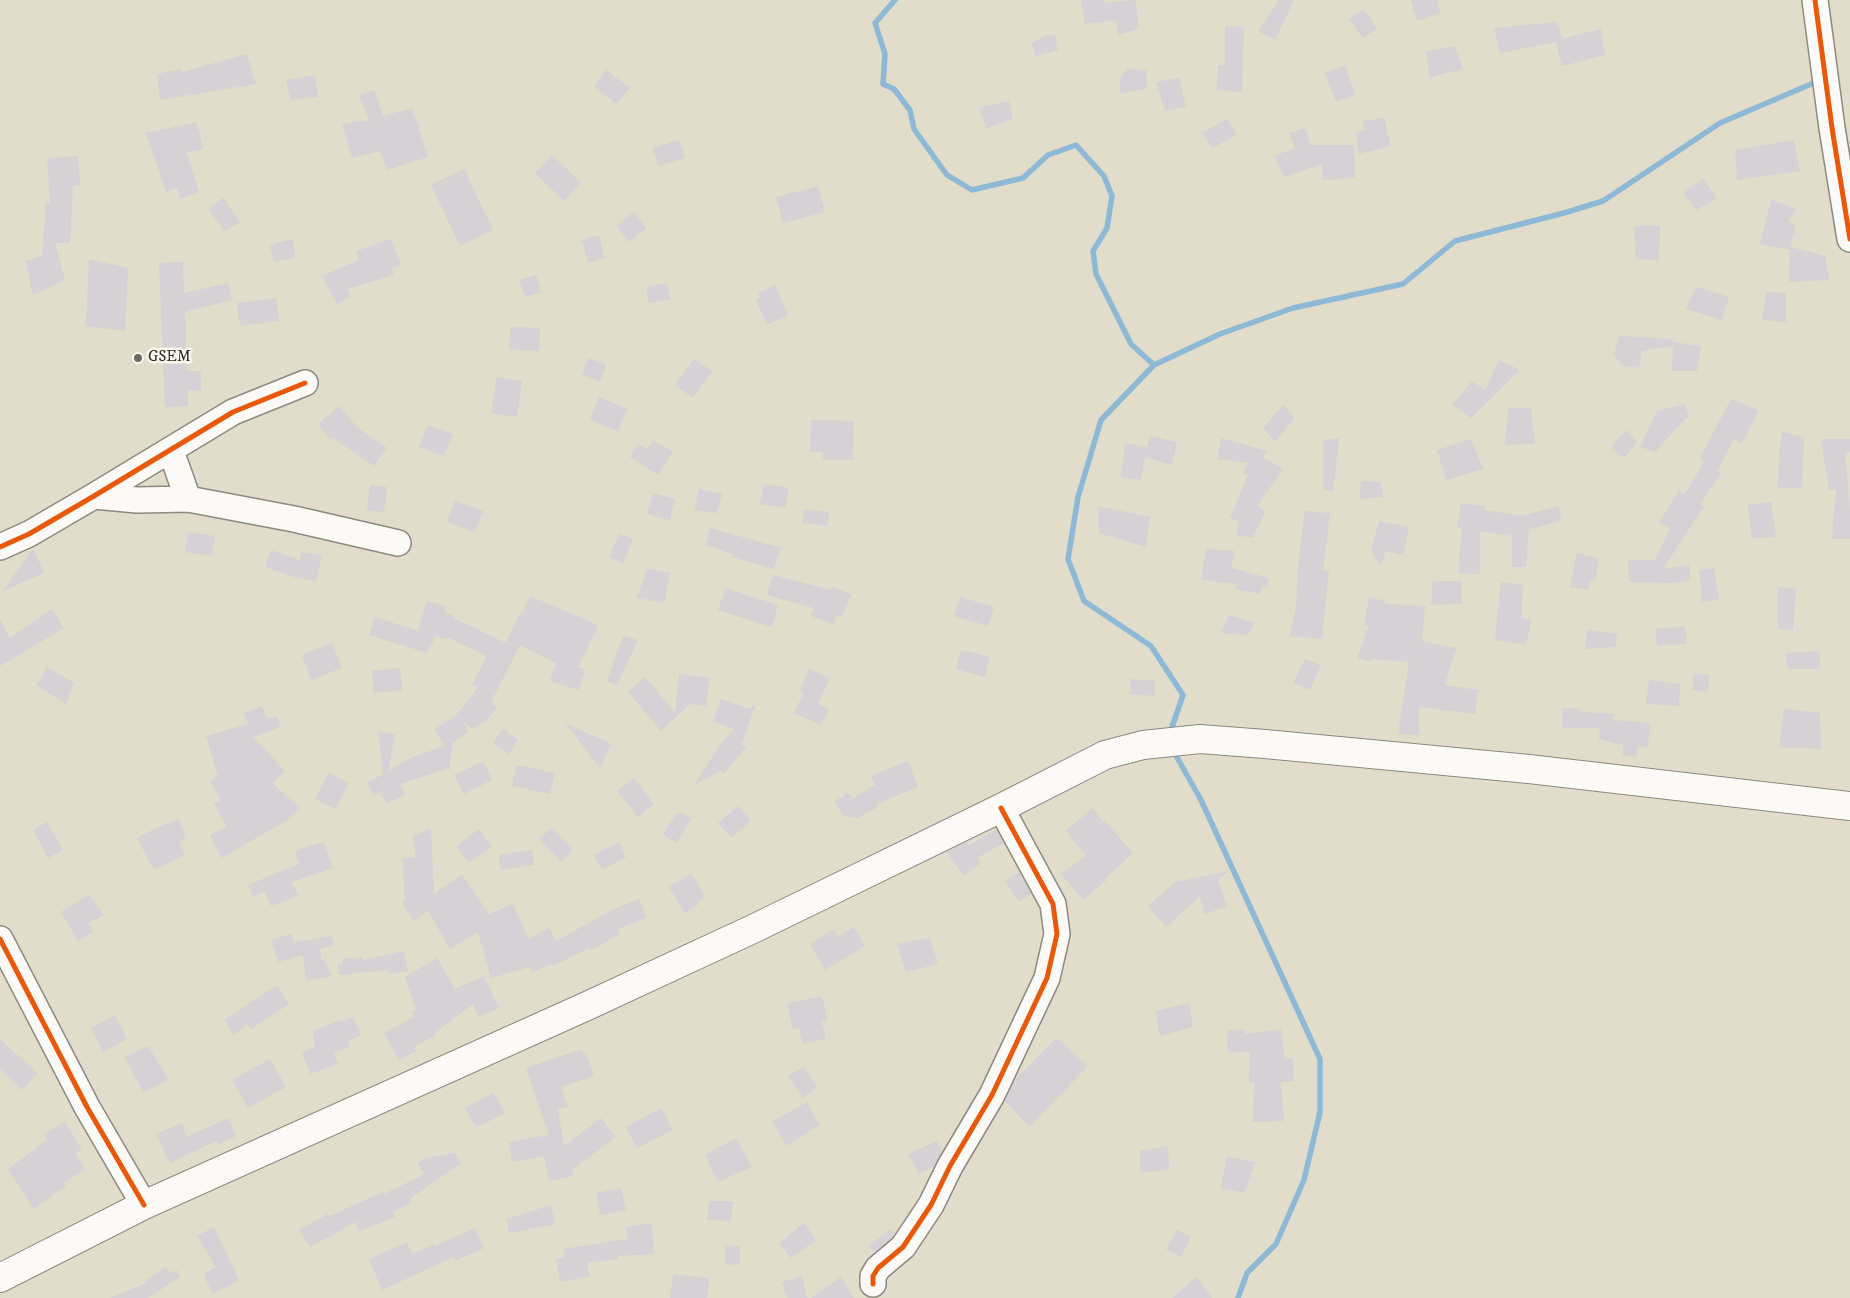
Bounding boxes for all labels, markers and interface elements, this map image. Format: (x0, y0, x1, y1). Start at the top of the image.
place label: GSEM (148, 349, 191, 367)
marker: GSEM (132, 352, 144, 364)

